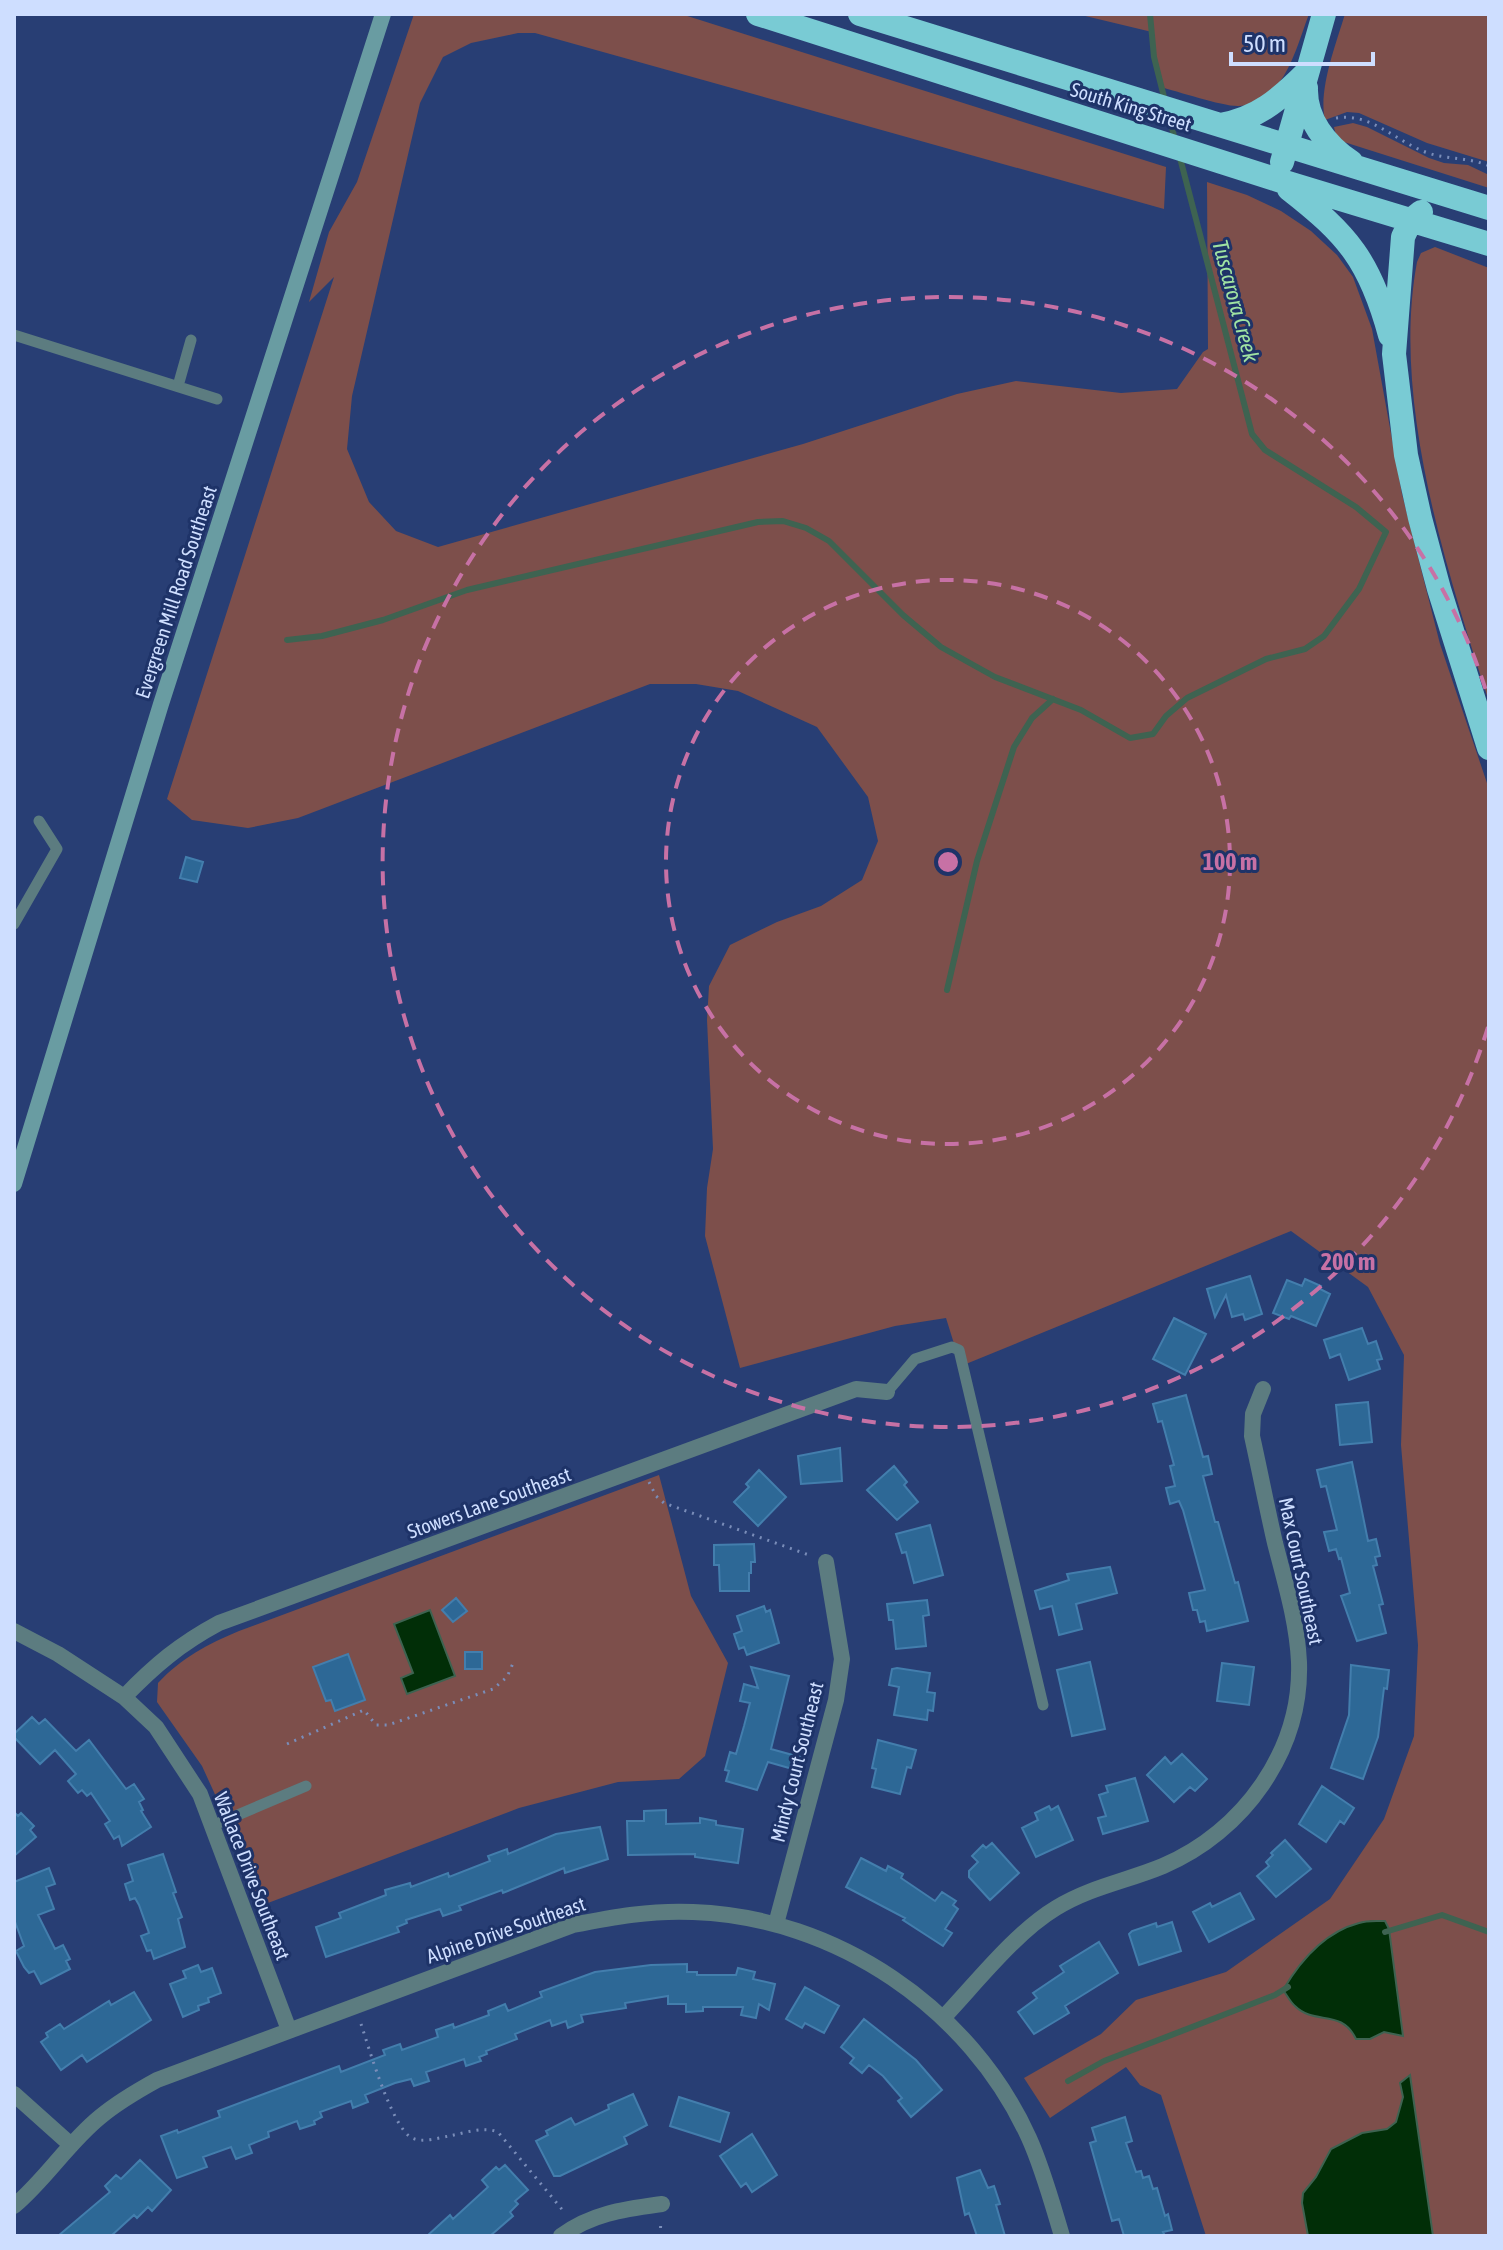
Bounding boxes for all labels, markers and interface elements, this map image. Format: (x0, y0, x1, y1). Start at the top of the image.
scale bar (1231, 16, 1373, 66)
text: 50 m (1243, 30, 1286, 57)
street label: South King Street (1068, 77, 1194, 136)
water label: Tuscarora Creek (1207, 237, 1265, 365)
street label: Evergreen Mill Road Southeast (130, 482, 221, 701)
centre of rings (934, 848, 962, 876)
text: 100 m (1203, 848, 1257, 875)
text: 200 m (1321, 1248, 1375, 1275)
street label: Stowers Lane Southeast (404, 1462, 574, 1543)
street label: Max Court Southeast (1275, 1495, 1328, 1647)
street label: Mindy Court Southeast (765, 1679, 828, 1844)
street label: Wallace Drive Southeast (210, 1789, 295, 1963)
street label: Alpine Drive Southeast (423, 1891, 588, 1967)

